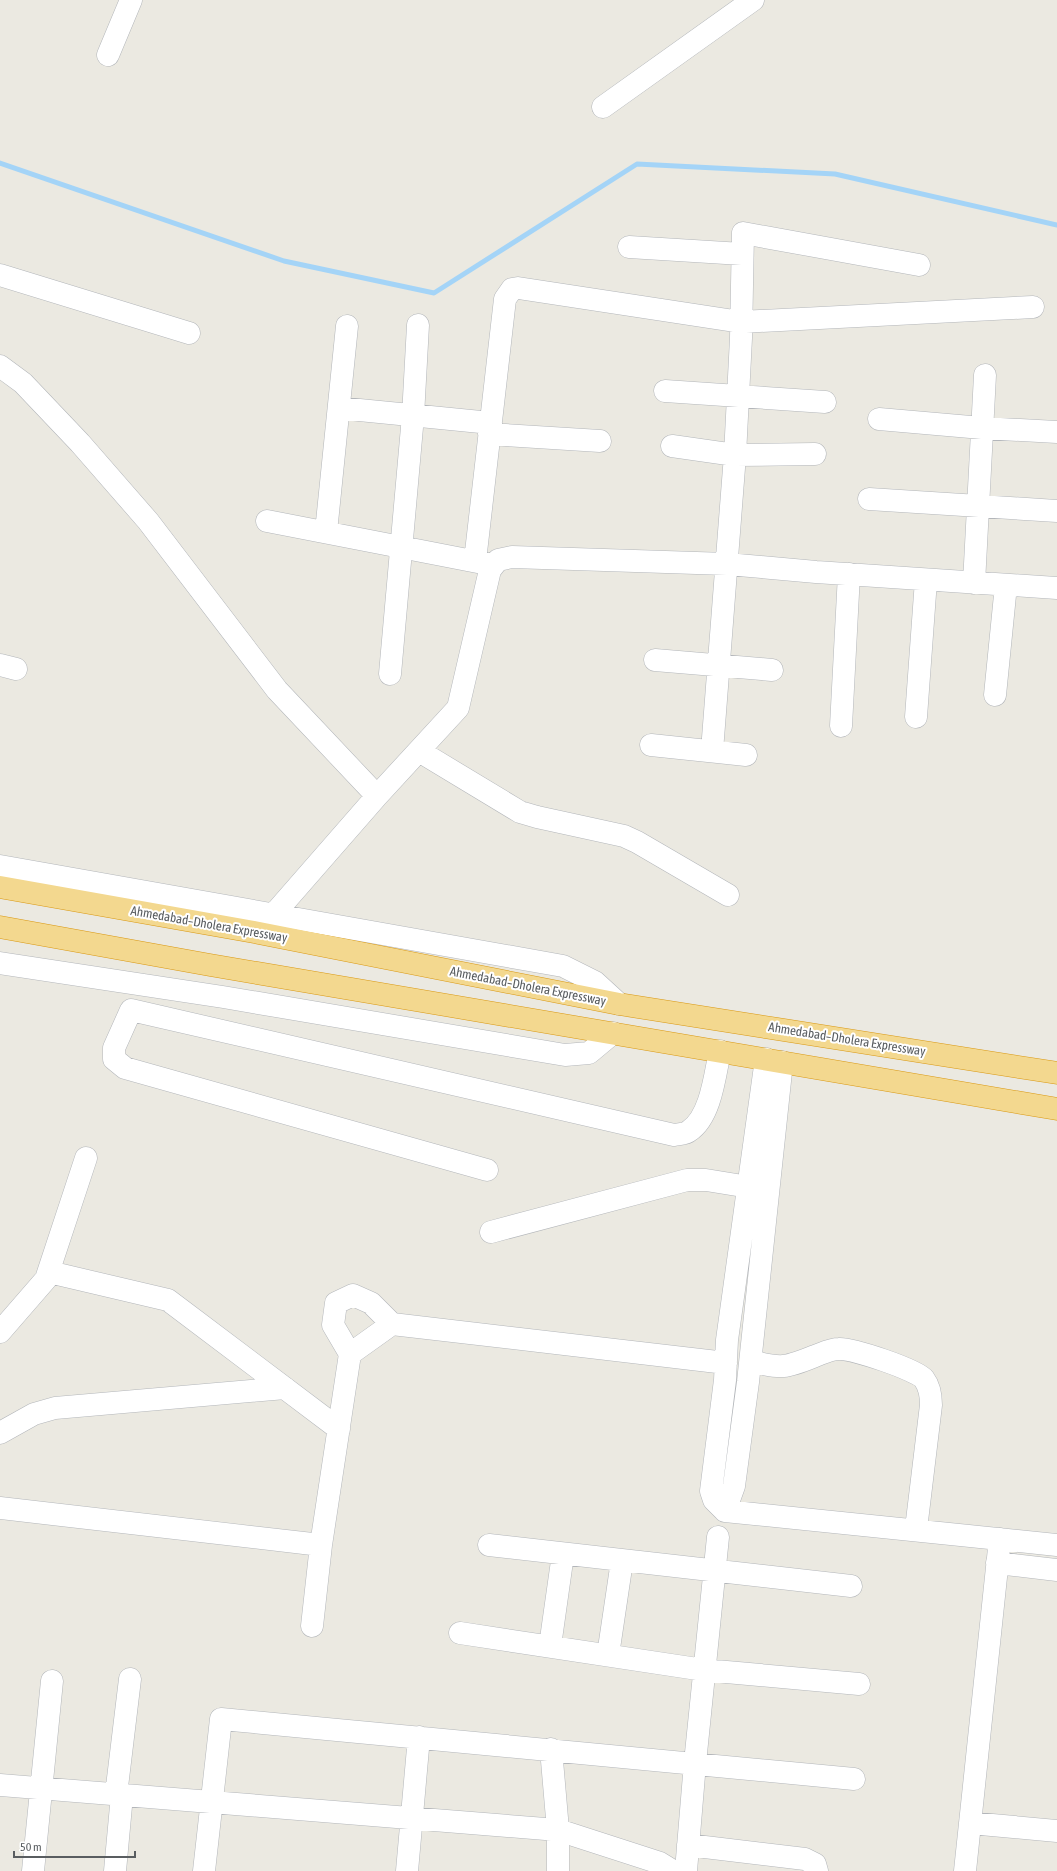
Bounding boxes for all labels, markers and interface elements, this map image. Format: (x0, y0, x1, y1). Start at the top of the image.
street label: Ahmedabad–Dholera Expressway (129, 903, 289, 945)
street label: Ahmedabad–Dholera Expressway (449, 963, 608, 1009)
street label: Ahmedabad–Dholera Expressway (767, 1019, 927, 1059)
scale bar (14, 1833, 135, 1859)
text: 50 m (20, 1840, 42, 1854)

